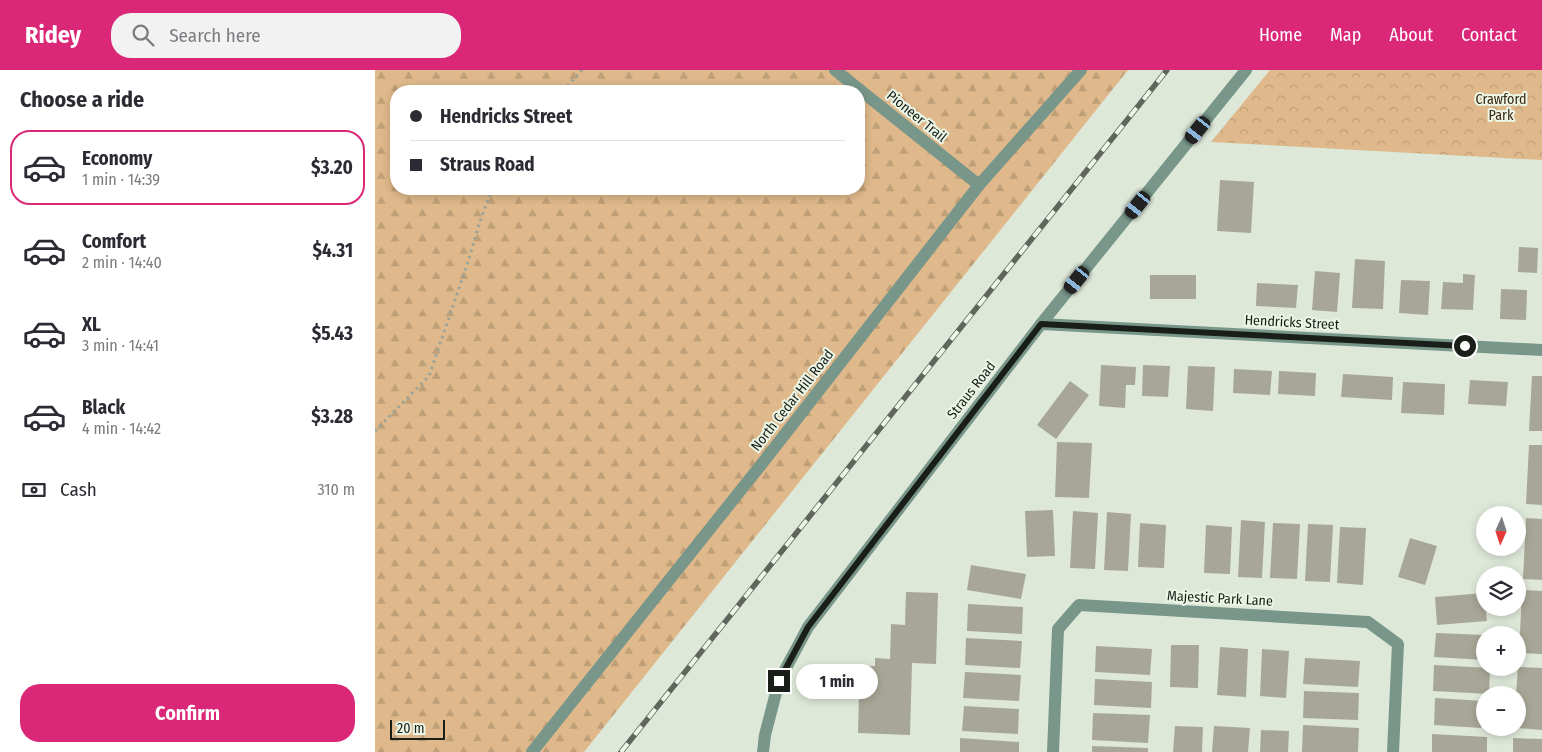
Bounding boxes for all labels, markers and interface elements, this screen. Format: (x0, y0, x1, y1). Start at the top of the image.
search box (111, 13, 461, 58)
text: Ridey (25, 21, 81, 49)
icon: search (129, 21, 157, 49)
text: Search here (169, 24, 261, 47)
text: Home (1259, 24, 1302, 46)
text: Map (1330, 24, 1361, 46)
text: About (1389, 24, 1433, 46)
text: Contact (1461, 24, 1517, 46)
text: Choose a ride (20, 86, 144, 113)
street label: Pioneer Trail (883, 87, 950, 146)
park label: Crawford Park (1476, 91, 1526, 124)
text: Hendricks Street (440, 105, 572, 128)
car (1182, 114, 1213, 146)
icon: car (22, 145, 67, 190)
text: Economy (82, 147, 152, 170)
text: Straus Road (440, 153, 535, 176)
text: $3.20 (311, 156, 353, 179)
text: 1 min · 14:39 (82, 170, 160, 189)
car (1122, 189, 1153, 221)
icon: car (22, 228, 67, 273)
text: Comfort (82, 230, 146, 253)
text: $4.31 (312, 239, 353, 262)
text: 2 min · 14:40 (82, 253, 162, 272)
car (1061, 264, 1092, 296)
icon: car (22, 311, 67, 356)
street label: Hendricks Street (1244, 312, 1340, 333)
text: XL (82, 313, 101, 336)
text: $5.43 (312, 322, 353, 345)
route start (1454, 335, 1476, 357)
text: 3 min · 14:41 (82, 336, 159, 355)
street label: North Cedar Hill Road (748, 346, 837, 454)
street label: Straus Road (944, 358, 999, 423)
icon: car (22, 394, 67, 439)
text: Black (82, 396, 125, 419)
text: $3.28 (311, 405, 353, 428)
text: 4 min · 14:42 (82, 419, 161, 438)
icon: cash (20, 476, 48, 504)
text: Cash (60, 478, 97, 501)
text: 310 m (318, 480, 355, 499)
north arrow (1476, 506, 1526, 556)
map controls (1476, 506, 1526, 736)
button: layers (1476, 566, 1526, 616)
street label: Majestic Park Lane (1167, 587, 1273, 610)
button: + (1476, 626, 1526, 676)
callout: 1 min (797, 664, 879, 698)
route end (768, 670, 790, 692)
text: 1 min (820, 672, 854, 691)
button: Confirm (20, 684, 355, 742)
button: − (1476, 686, 1526, 736)
scale bar (390, 717, 445, 740)
text: 20 m (397, 720, 425, 737)

